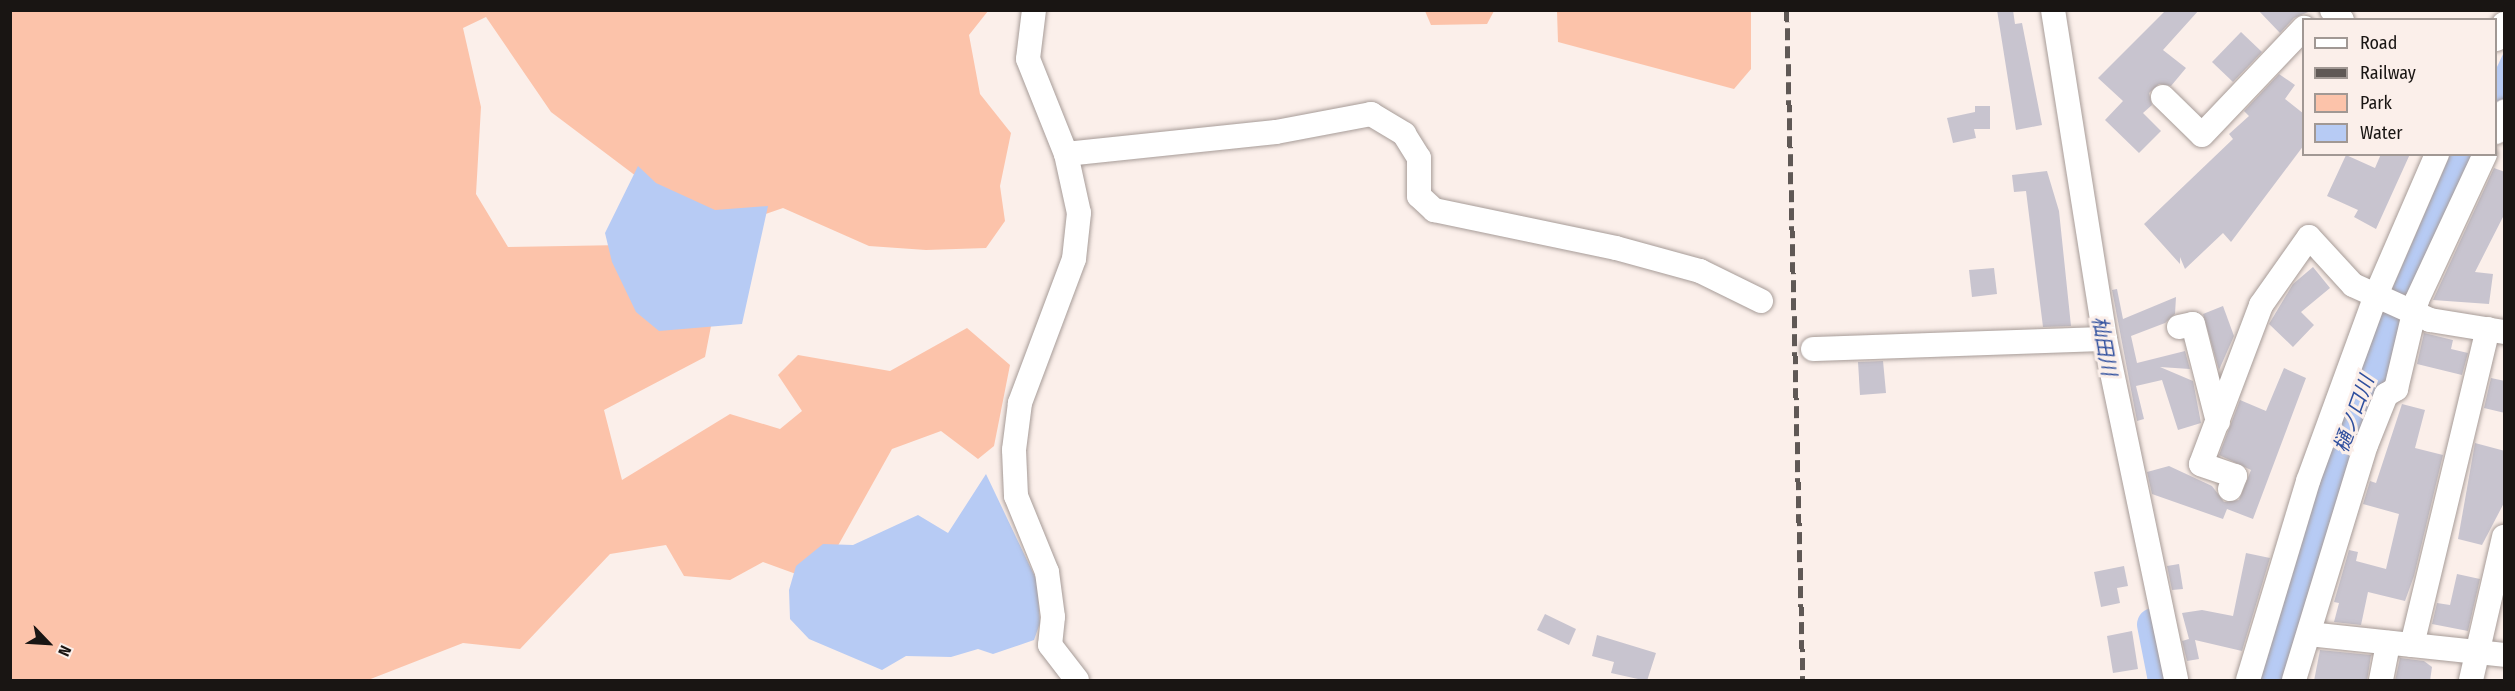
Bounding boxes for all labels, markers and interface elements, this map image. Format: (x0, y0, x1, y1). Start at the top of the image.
legend (2302, 18, 2497, 156)
text: Road (2360, 32, 2397, 54)
text: Railway (2360, 62, 2416, 84)
text: Park (2360, 92, 2392, 114)
text: Water (2360, 122, 2403, 144)
water label: 杣田川 (2087, 314, 2121, 378)
water label: 樋ノ口川 (2329, 372, 2379, 456)
north arrow (18, 613, 78, 673)
text: N (54, 642, 75, 659)

